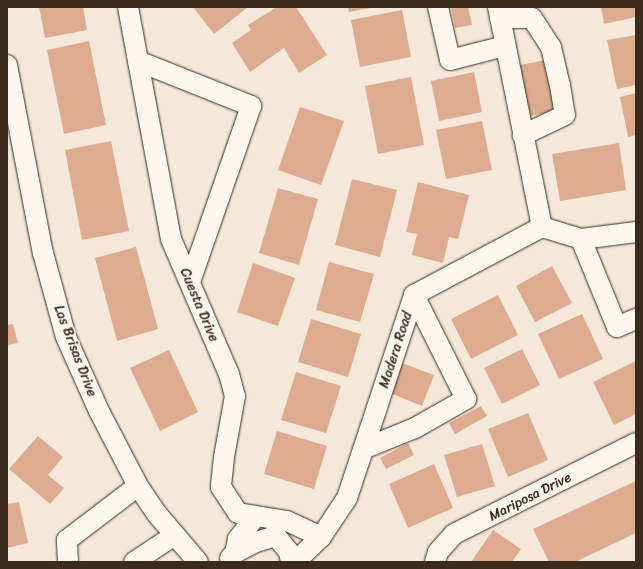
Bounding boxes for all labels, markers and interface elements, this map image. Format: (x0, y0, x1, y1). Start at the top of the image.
street label: Cuesta Drive (176, 266, 222, 344)
street label: Las Brisas Drive (50, 303, 100, 399)
street label: Madera Road (376, 310, 416, 390)
street label: Mariposa Drive (486, 469, 574, 525)

